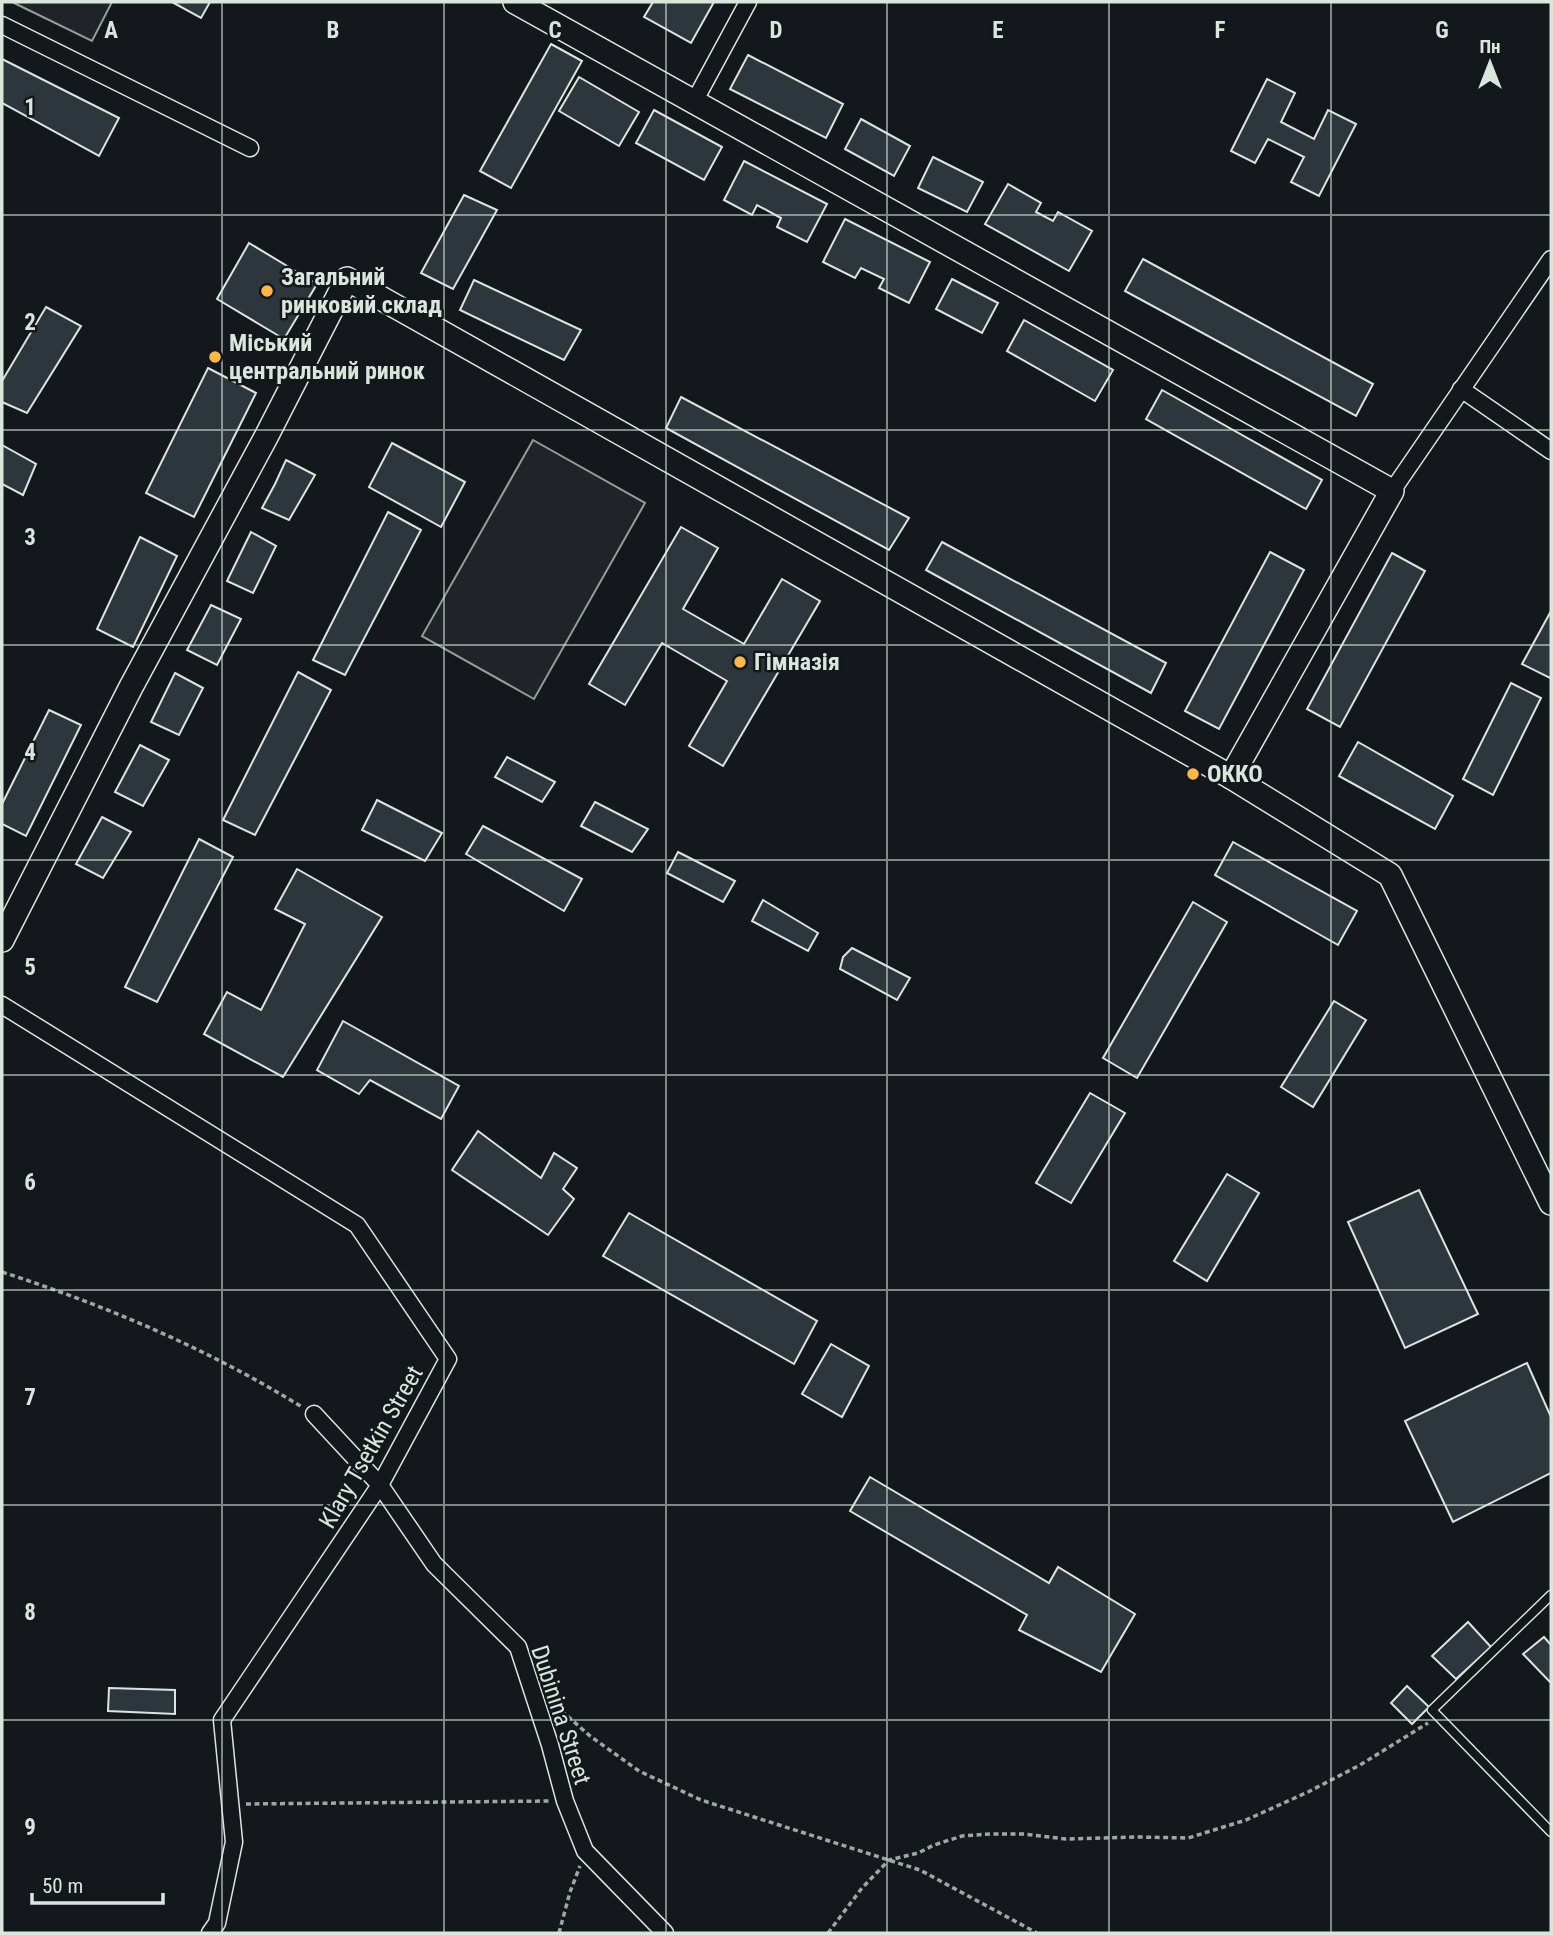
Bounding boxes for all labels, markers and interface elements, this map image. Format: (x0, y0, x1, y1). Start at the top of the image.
text: A (104, 17, 118, 44)
text: B (327, 17, 339, 44)
text: C (548, 17, 562, 44)
text: D (770, 17, 783, 44)
text: E (992, 17, 1004, 44)
text: F (1215, 17, 1226, 44)
text: G (1435, 17, 1449, 44)
north arrow (1455, 28, 1525, 98)
text: Пн (1479, 35, 1501, 58)
text: 1 (24, 94, 36, 121)
place label: Загальний ринковий склад (281, 263, 442, 319)
marker: Загальний ринковий склад (259, 283, 275, 299)
text: 2 (24, 309, 36, 336)
place label: Міський центральний ринок (229, 329, 425, 385)
marker: Міський центральний ринок (207, 349, 223, 365)
text: 3 (24, 524, 36, 551)
place label: Гімназія (754, 648, 840, 676)
marker: Гімназія (732, 654, 748, 670)
text: 4 (24, 739, 36, 766)
place label: ОККО (1207, 760, 1263, 788)
marker: ОККО (1185, 766, 1201, 782)
text: 5 (24, 954, 36, 981)
text: 6 (24, 1169, 36, 1196)
street label: Klary Tsetkin Street (313, 1361, 429, 1533)
text: 7 (24, 1384, 36, 1411)
text: 8 (24, 1599, 36, 1626)
street label: Dubinina Street (525, 1642, 597, 1788)
text: 9 (24, 1814, 36, 1841)
scale bar (32, 1862, 163, 1906)
text: 50 m (42, 1874, 83, 1898)

